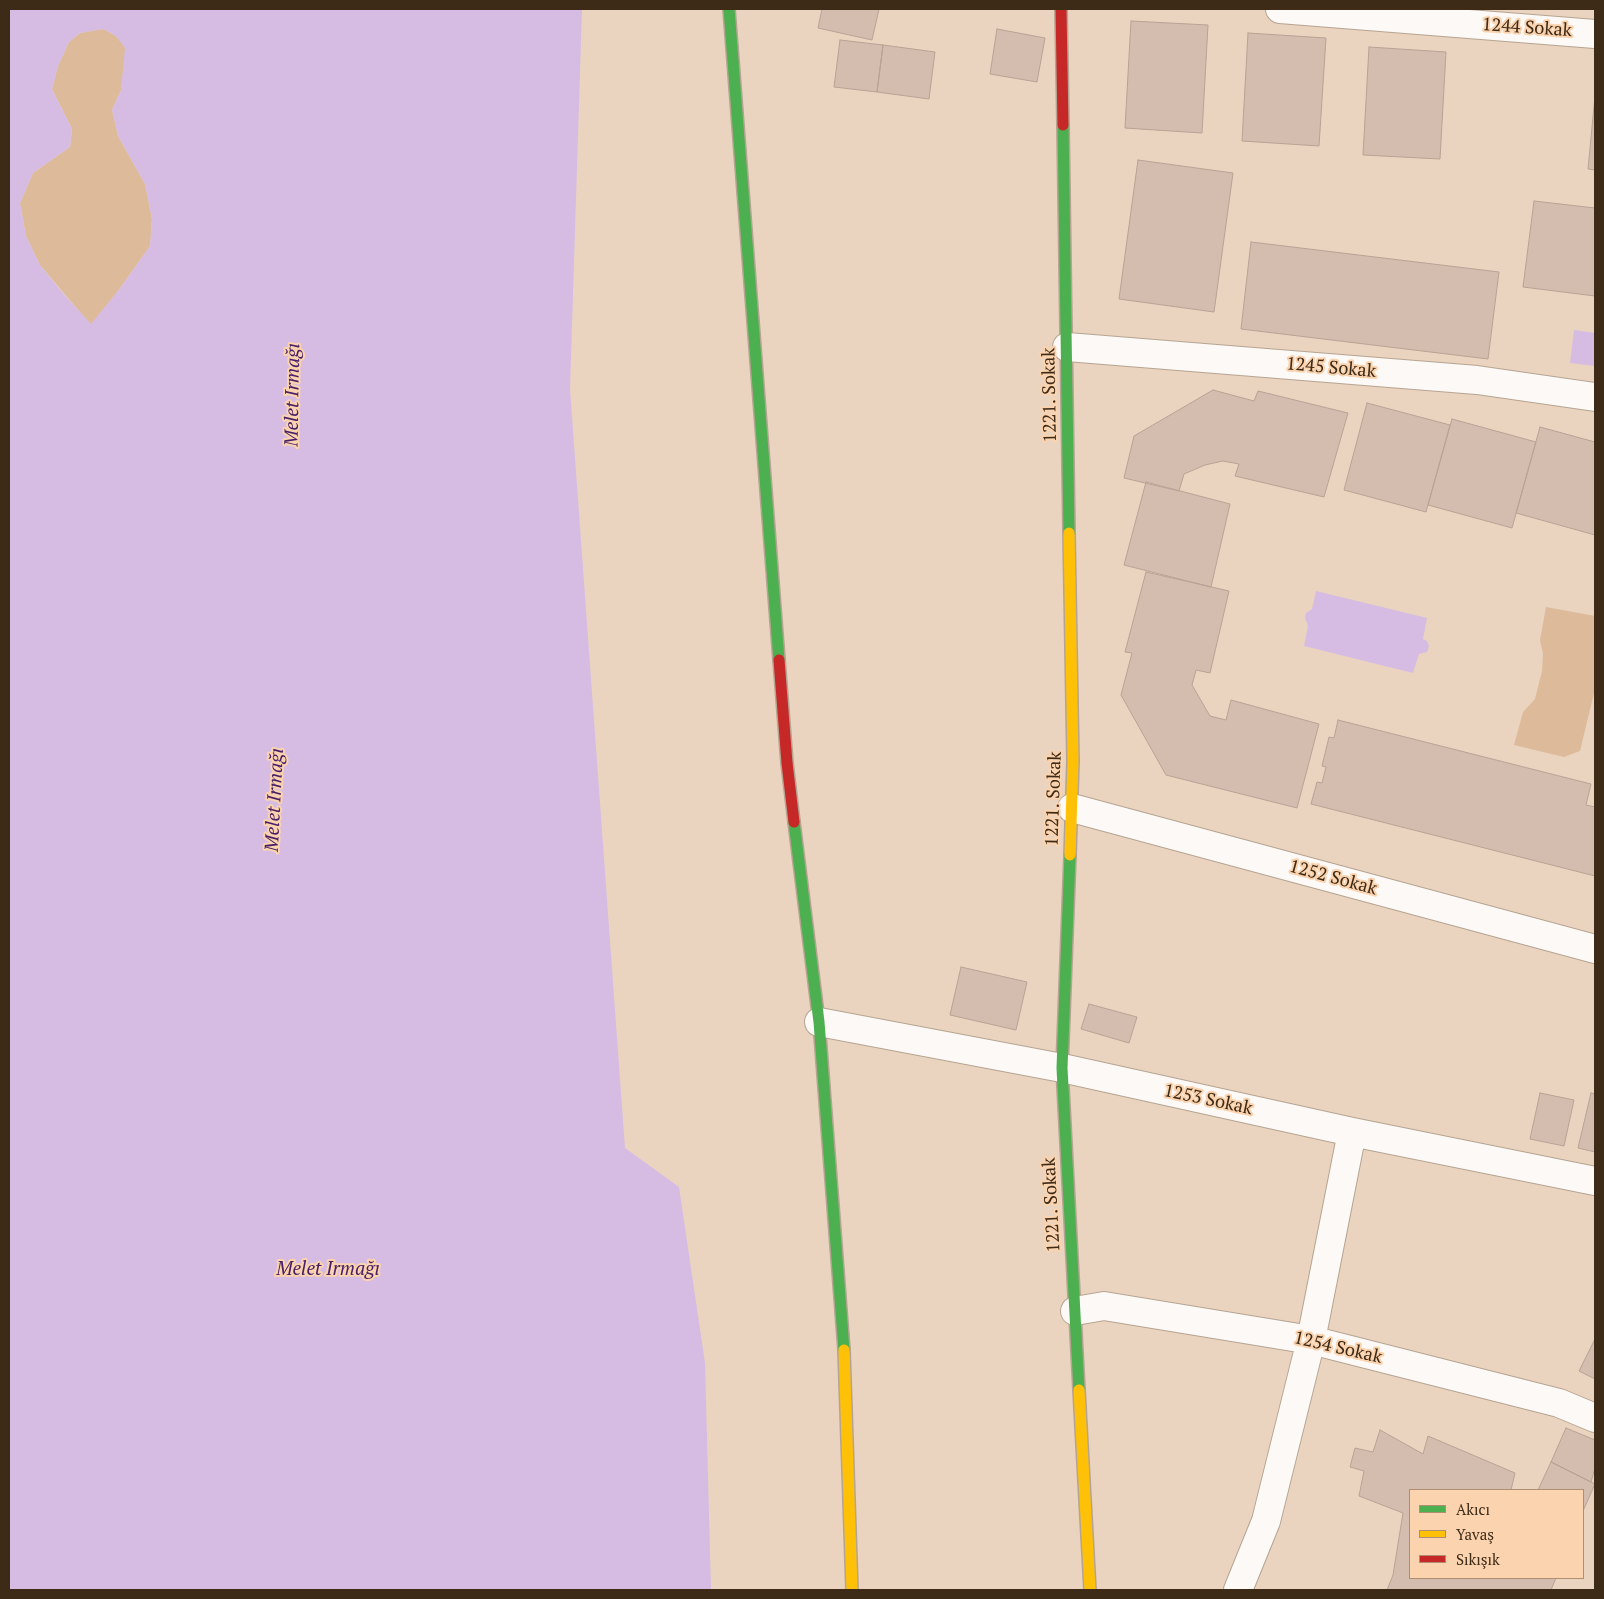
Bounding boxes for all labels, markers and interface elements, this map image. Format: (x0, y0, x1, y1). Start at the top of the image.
street label: 1244 Sokak (1481, 14, 1573, 42)
water label: Melet Irmağı (281, 343, 305, 447)
street label: 1221. Sokak (1038, 347, 1062, 443)
street label: 1245 Sokak (1285, 353, 1377, 383)
water label: Melet Irmağı (261, 748, 289, 852)
street label: 1221. Sokak (1042, 751, 1066, 847)
street label: 1252 Sokak (1287, 856, 1379, 900)
street label: 1253 Sokak (1162, 1080, 1254, 1120)
street label: 1221. Sokak (1039, 1157, 1065, 1253)
water label: Melet Irmağı (276, 1259, 380, 1281)
street label: 1254 Sokak (1292, 1327, 1384, 1369)
legend (1409, 1489, 1584, 1579)
text: Akıcı (1456, 1499, 1490, 1519)
text: Yavaş (1456, 1524, 1494, 1544)
text: Sıkışık (1456, 1549, 1500, 1569)

